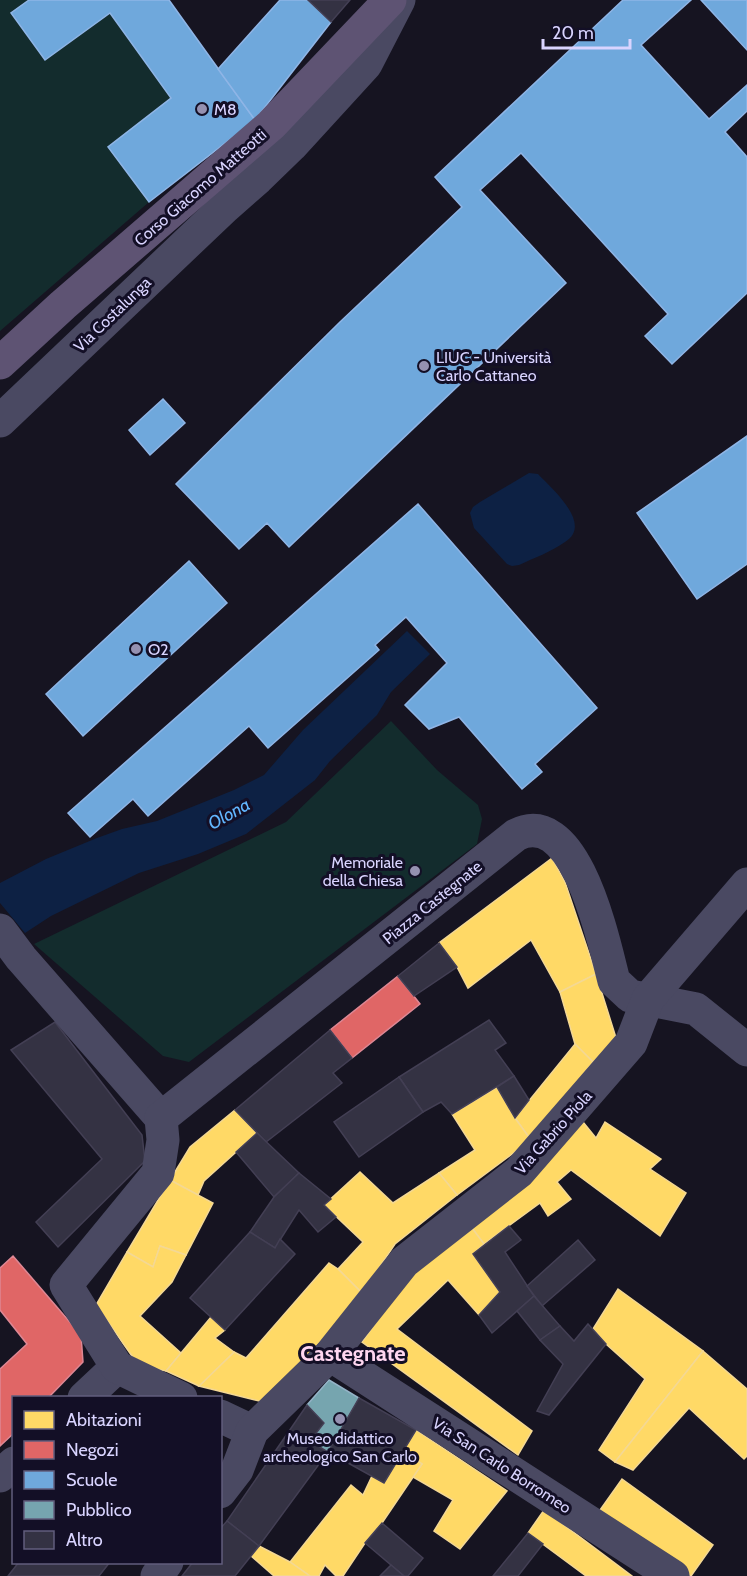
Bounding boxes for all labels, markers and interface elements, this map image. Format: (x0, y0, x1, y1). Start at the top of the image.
scale bar (543, 12, 630, 50)
text: 20 m (552, 22, 594, 44)
place label: M8 (214, 100, 237, 119)
marker: M8 (195, 102, 209, 116)
street label: Corso Giacomo Matteotti (130, 125, 270, 250)
street label: Via Costalunga (70, 273, 155, 356)
place label: LIUC - Università Carlo Cattaneo (436, 348, 552, 385)
marker: LIUC - Università Carlo Cattaneo (417, 359, 431, 373)
place label: O2 (148, 640, 169, 659)
marker: O2 (129, 642, 143, 656)
water label: Olona (204, 793, 254, 835)
place label: Memoriale della Chiesa (323, 853, 403, 890)
street label: Piazza Castegnate (379, 857, 486, 948)
marker: Memoriale della Chiesa (408, 864, 422, 878)
street label: Via Gabrio Piola (511, 1086, 596, 1178)
district label: Castegnate (300, 1340, 406, 1367)
legend (12, 1396, 222, 1564)
text: Abitazioni (66, 1409, 142, 1431)
marker: Museo didattico archeologico San Carlo (333, 1412, 347, 1426)
street label: Via San Carlo Borromeo (429, 1413, 575, 1517)
place label: Museo didattico archeologico San Carlo (263, 1429, 417, 1466)
text: Negozi (66, 1439, 119, 1461)
text: Scuole (66, 1469, 117, 1491)
text: Pubblico (66, 1499, 132, 1521)
text: Altro (66, 1529, 103, 1551)

